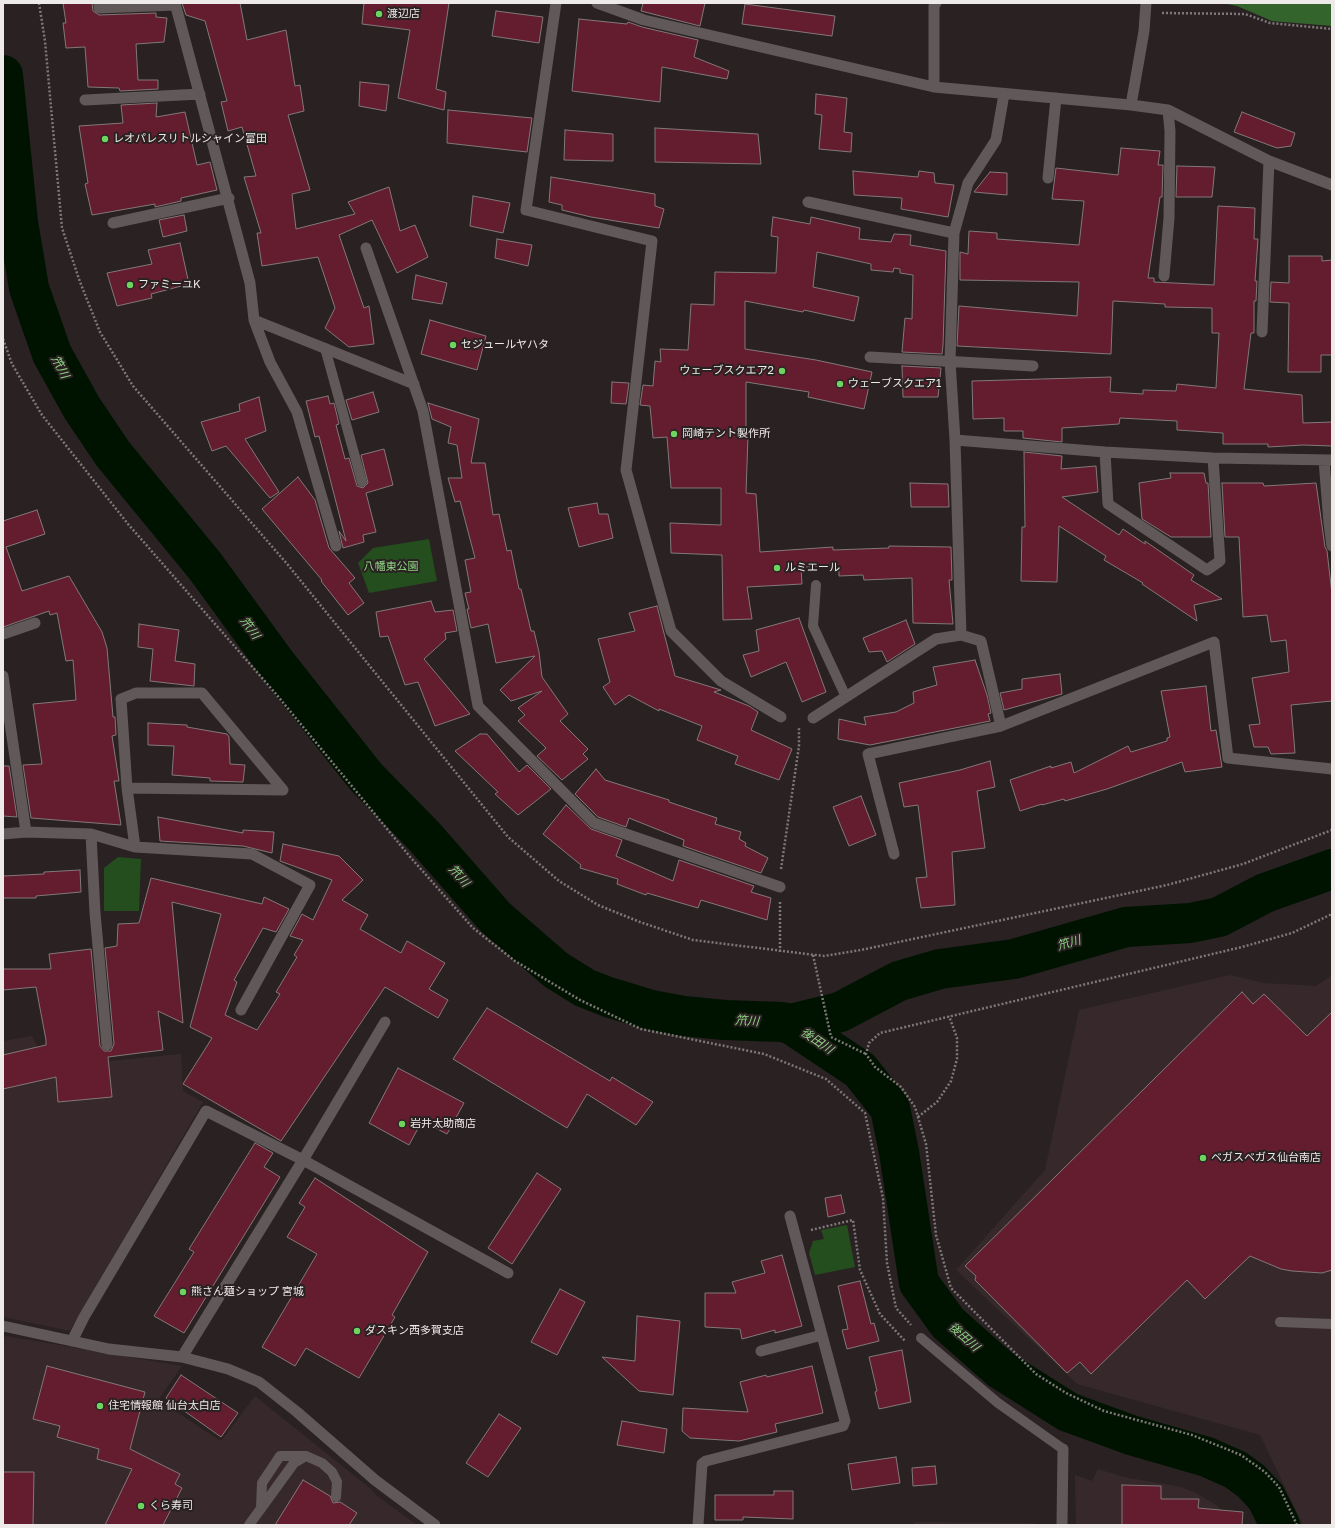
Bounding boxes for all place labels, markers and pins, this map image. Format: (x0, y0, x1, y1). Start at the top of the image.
place label: 渡辺店 (387, 7, 420, 21)
marker: 渡辺店 (374, 9, 384, 19)
place label: レオパレスリトルシャイン富田 (113, 132, 267, 146)
marker: レオパレスリトルシャイン富田 (100, 134, 110, 144)
place label: ファミーユK (138, 278, 201, 292)
marker: ファミーユK (125, 280, 135, 290)
place label: セジュールヤハタ (461, 338, 549, 352)
marker: セジュールヤハタ (448, 340, 458, 350)
place label: ウェーブスクエア2 (680, 364, 774, 378)
marker: ウェーブスクエア2 (777, 366, 787, 376)
place label: ウェーブスクエア1 (848, 377, 941, 391)
marker: ウェーブスクエア1 (835, 379, 845, 389)
place label: 岡崎テント製作所 (682, 427, 770, 441)
marker: 岡崎テント製作所 (669, 429, 679, 439)
place label: ルミエール (785, 561, 840, 575)
marker: ルミエール (772, 563, 782, 573)
place label: 岩井太助商店 (410, 1117, 476, 1131)
marker: 岩井太助商店 (397, 1119, 407, 1129)
place label: ベガスベガス仙台南店 (1211, 1151, 1321, 1165)
marker: ベガスベガス仙台南店 (1198, 1153, 1208, 1163)
place label: 熊さん麺ショップ 宮城 (191, 1285, 304, 1299)
marker: 熊さん麺ショップ 宮城 (178, 1287, 188, 1297)
place label: ダスキン西多賀支店 (365, 1324, 464, 1338)
marker: ダスキン西多賀支店 (352, 1326, 362, 1336)
place label: 住宅情報館 仙台太白店 (108, 1399, 221, 1413)
marker: 住宅情報館 仙台太白店 (95, 1401, 105, 1411)
place label: くら寿司 (149, 1499, 193, 1513)
marker: くら寿司 (136, 1501, 146, 1511)

